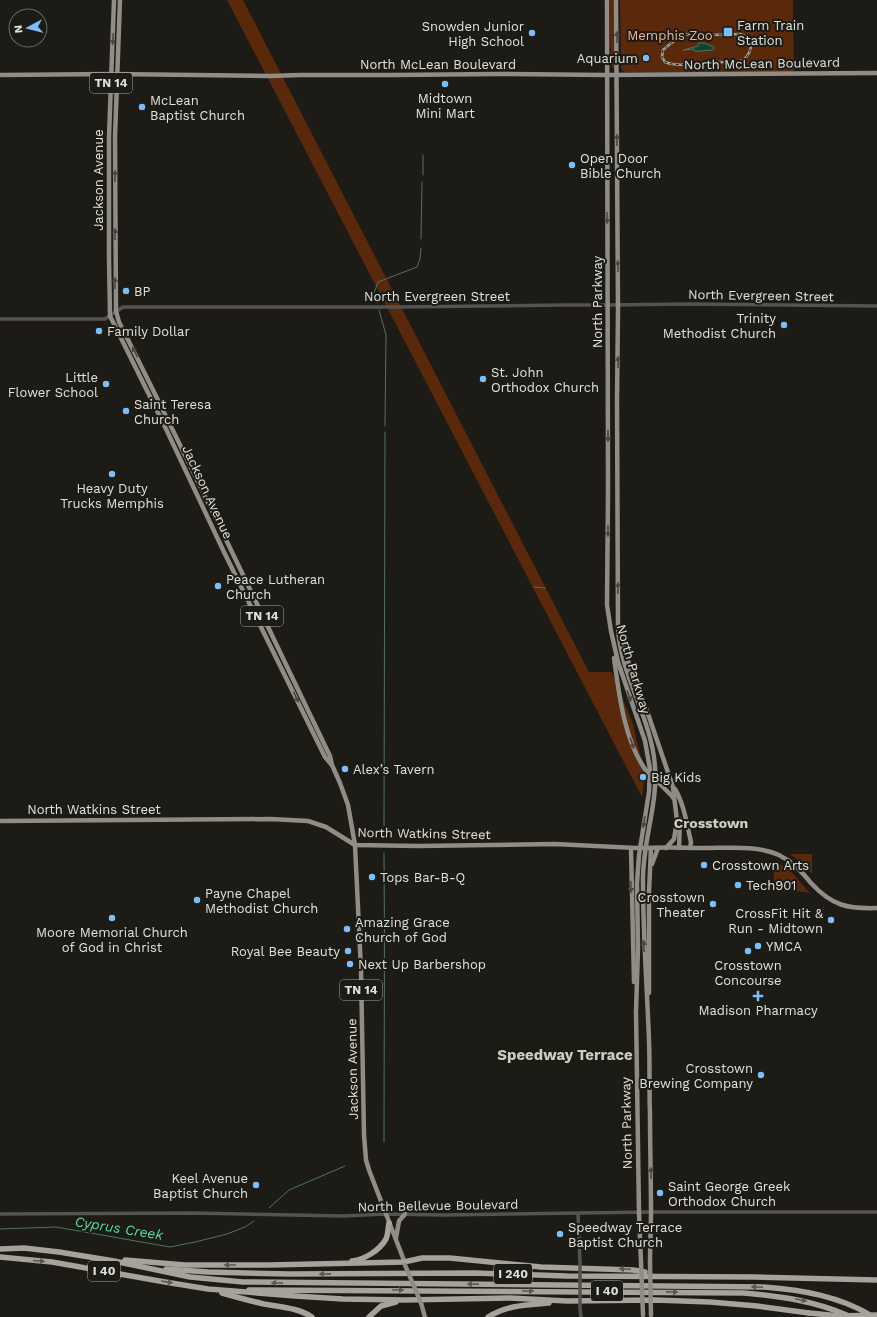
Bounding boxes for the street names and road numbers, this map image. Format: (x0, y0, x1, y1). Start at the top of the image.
street label: North McLean Boulevard (684, 55, 840, 72)
street label: North McLean Boulevard (360, 57, 516, 72)
road number: TN 14 (90, 73, 132, 93)
street label: Jackson Avenue (91, 129, 106, 231)
street label: North Parkway (590, 255, 605, 348)
street label: North Evergreen Street (688, 287, 835, 304)
street label: North Evergreen Street (364, 289, 510, 304)
street label: Jackson Avenue (179, 443, 236, 541)
road number: TN 14 (241, 606, 283, 626)
street label: North Parkway (614, 623, 654, 716)
street label: North Watkins Street (27, 802, 161, 817)
street label: North Watkins Street (357, 825, 491, 842)
road number: TN 14 (340, 980, 382, 1000)
street label: Jackson Avenue (344, 1018, 361, 1120)
street label: North Parkway (618, 1076, 635, 1169)
street label: North Bellevue Boulevard (357, 1197, 519, 1214)
road number: I 40 (88, 1261, 120, 1281)
road number: I 240 (494, 1264, 532, 1284)
road number: I 40 (591, 1281, 623, 1301)

